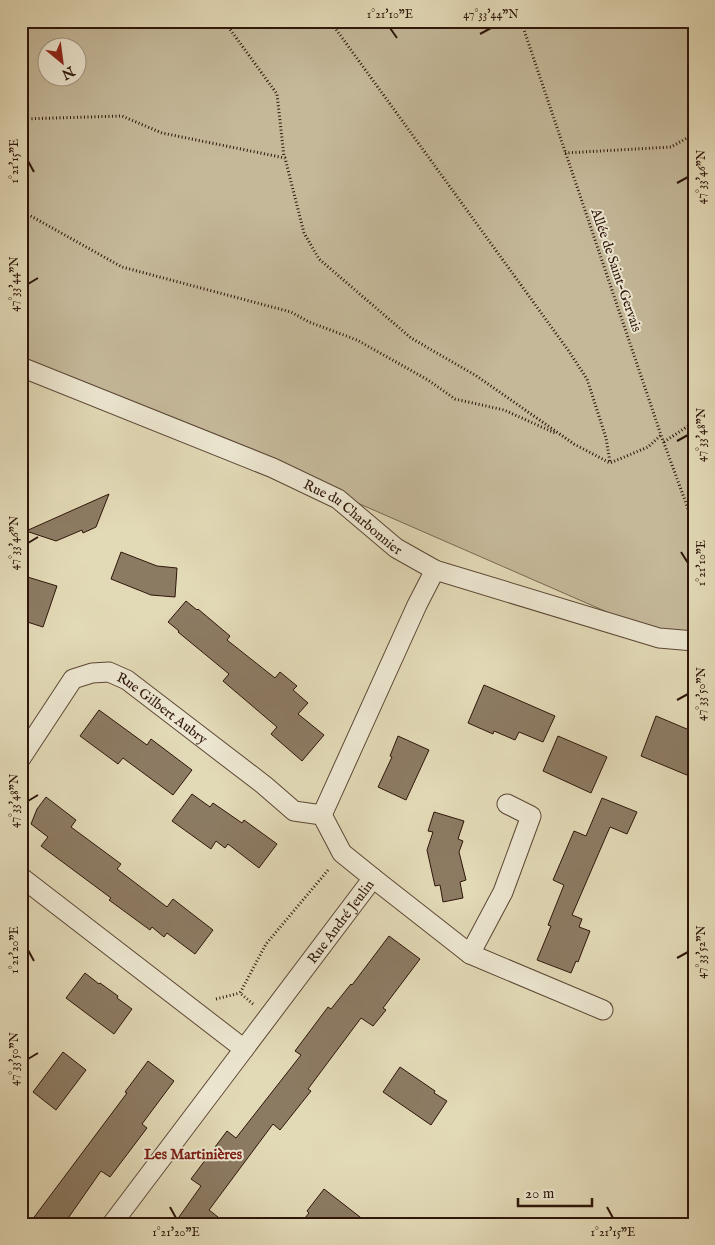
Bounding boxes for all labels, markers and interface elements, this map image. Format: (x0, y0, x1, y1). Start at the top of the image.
text: 1°21'10"E (367, 7, 413, 22)
text: 47°33'44"N (463, 7, 519, 22)
north arrow (38, 38, 88, 88)
text: N (58, 61, 78, 83)
text: 1°21'15"E (7, 139, 22, 183)
text: 47°33'46"N (694, 149, 709, 204)
street label: Allée de Saint-Gervais (586, 205, 646, 334)
text: 47°33'44"N (7, 256, 22, 312)
text: 47°33'48"N (694, 407, 709, 462)
street label: Rue du Charbonnier (300, 476, 405, 560)
text: 47°33'46"N (7, 515, 22, 570)
text: 1°21'10"E (694, 540, 709, 586)
text: 47°33'50"N (694, 667, 709, 721)
street label: Rue Gilbert Aubry (114, 669, 211, 748)
text: 47°33'48"N (7, 773, 22, 828)
street label: Rue André Jeulin (304, 876, 379, 968)
text: 47°33'52"N (694, 925, 709, 979)
text: 1°21'20"E (7, 926, 22, 974)
text: 47°33'50"N (7, 1032, 22, 1086)
district label: Les Martinières (144, 1145, 243, 1164)
scale bar (518, 1175, 591, 1207)
text: 20 m (525, 1184, 555, 1203)
text: 1°21'20"E (152, 1225, 200, 1240)
text: 1°21'15"E (591, 1225, 635, 1240)

